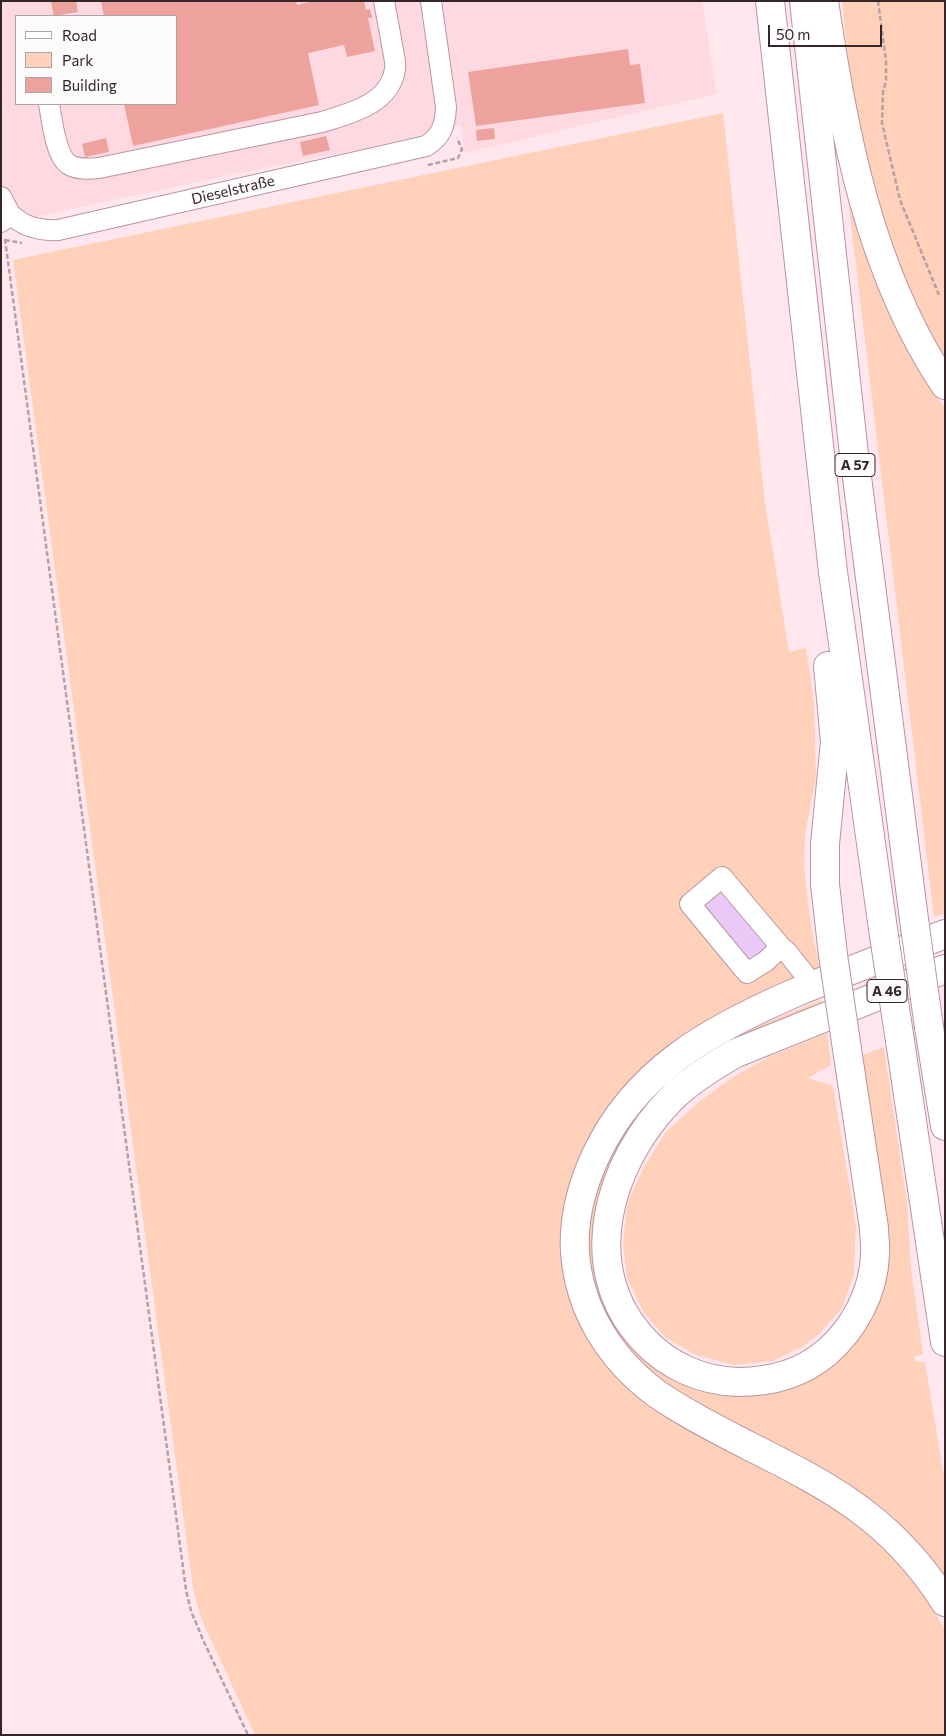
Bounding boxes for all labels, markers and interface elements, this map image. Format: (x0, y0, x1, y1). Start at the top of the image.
legend (15, 15, 178, 105)
scale bar (771, 15, 885, 47)
text: 50 m (776, 25, 810, 43)
text: Road (62, 26, 97, 44)
text: Park (62, 51, 93, 69)
text: Building (62, 76, 117, 94)
street label: Dieselstraße (190, 172, 276, 208)
road number: A 57 (835, 454, 875, 476)
road number: A 46 (867, 979, 907, 1002)

